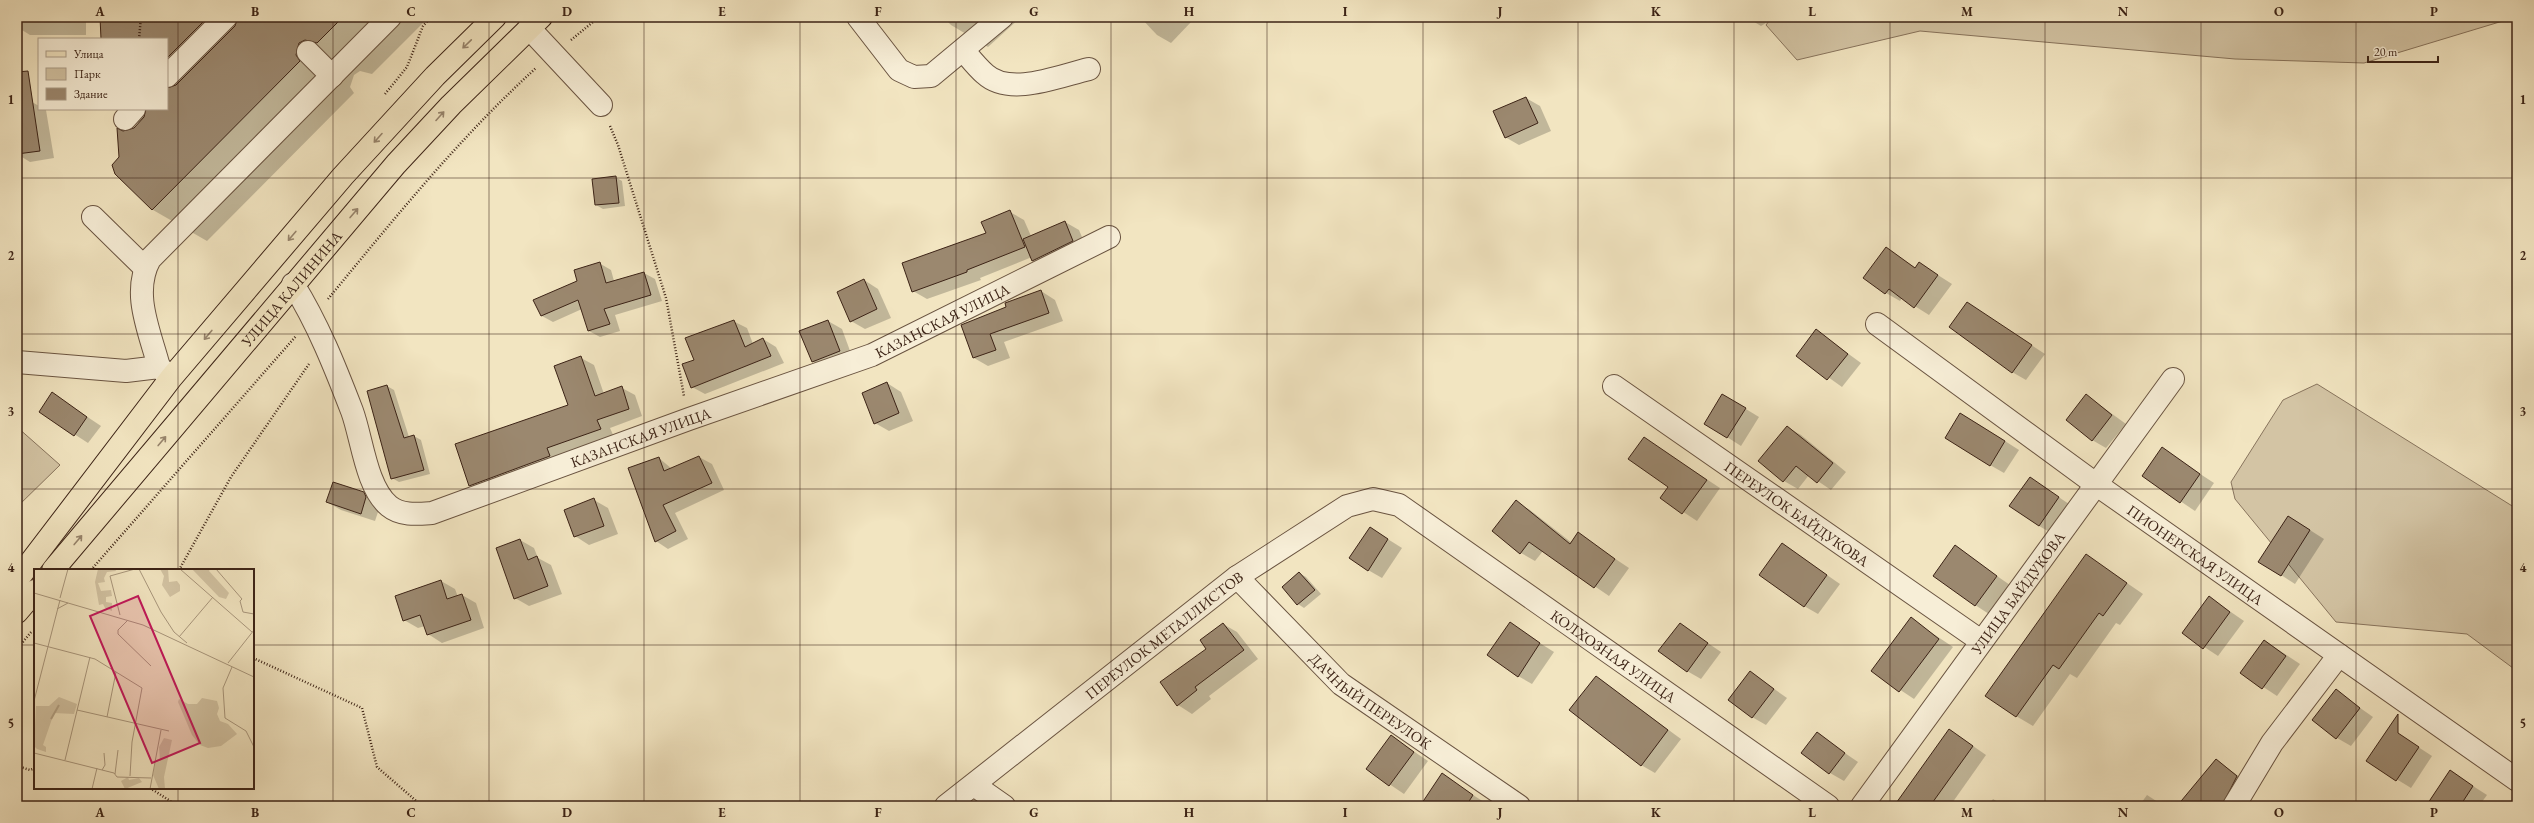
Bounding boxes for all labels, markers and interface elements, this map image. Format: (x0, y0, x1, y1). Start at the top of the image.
text: A (94, 3, 105, 20)
text: B (251, 3, 259, 20)
text: C (406, 3, 416, 20)
text: D (562, 3, 572, 20)
text: E (718, 3, 726, 20)
text: F (874, 3, 882, 20)
text: G (1029, 3, 1039, 20)
text: H (1184, 3, 1195, 20)
text: I (1343, 3, 1348, 20)
text: J (1496, 3, 1503, 20)
text: K (1651, 3, 1662, 20)
text: L (1808, 3, 1816, 20)
text: M (1961, 3, 1973, 20)
text: N (2118, 3, 2129, 20)
text: O (2274, 3, 2284, 20)
text: P (2430, 3, 2438, 20)
legend (38, 38, 168, 110)
scale bar (2368, 38, 2438, 64)
one-way arrow (462, 39, 472, 49)
text: 20 m (2374, 44, 2398, 60)
text: Улица (73, 46, 104, 62)
text: Парк (74, 66, 101, 82)
text: Здание (74, 86, 108, 102)
text: 1 (8, 91, 15, 108)
text: 1 (2520, 91, 2527, 108)
one-way arrow (436, 111, 445, 121)
one-way arrow (374, 133, 383, 143)
one-way arrow (350, 208, 359, 219)
street label: УЛИЦА КАЛИНИНА (236, 226, 346, 351)
one-way arrow (288, 231, 297, 242)
text: 2 (8, 247, 15, 264)
text: 2 (2520, 247, 2527, 264)
street label: КАЗАНСКАЯ УЛИЦА (872, 278, 1013, 362)
one-way arrow (204, 330, 213, 340)
text: 3 (8, 403, 15, 420)
street label: КАЗАНСКАЯ УЛИЦА (568, 403, 714, 471)
text: 3 (2520, 403, 2527, 420)
one-way arrow (158, 436, 167, 446)
street label: ПЕРЕУЛОК БАЙДУКОВА (1721, 456, 1874, 570)
street label: ПИОНЕРСКАЯ УЛИЦА (2124, 500, 2268, 609)
street label: УЛИЦА БАЙДУКОВА (1966, 527, 2069, 658)
one-way arrow (73, 536, 82, 546)
text: 4 (8, 559, 15, 576)
text: 4 (2520, 559, 2527, 576)
street label: ПЕРЕУЛОК МЕТАЛЛИСТОВ (1081, 566, 1246, 703)
inset map (34, 569, 254, 789)
street label: КОЛХОЗНАЯ УЛИЦА (1547, 605, 1681, 707)
street label: ДАЧНЫЙ ПЕРЕУЛОК (1306, 648, 1435, 753)
text: 5 (8, 715, 14, 732)
text: 5 (2520, 715, 2526, 732)
text: A (94, 804, 105, 821)
text: B (251, 804, 259, 821)
text: C (406, 804, 416, 821)
text: D (562, 804, 572, 821)
text: E (718, 804, 726, 821)
text: F (874, 804, 882, 821)
text: G (1029, 804, 1039, 821)
text: H (1184, 804, 1195, 821)
text: I (1343, 804, 1348, 821)
text: J (1496, 804, 1503, 821)
text: K (1651, 804, 1662, 821)
text: L (1808, 804, 1816, 821)
text: M (1961, 804, 1973, 821)
text: N (2118, 804, 2129, 821)
text: O (2274, 804, 2284, 821)
text: P (2430, 804, 2438, 821)

